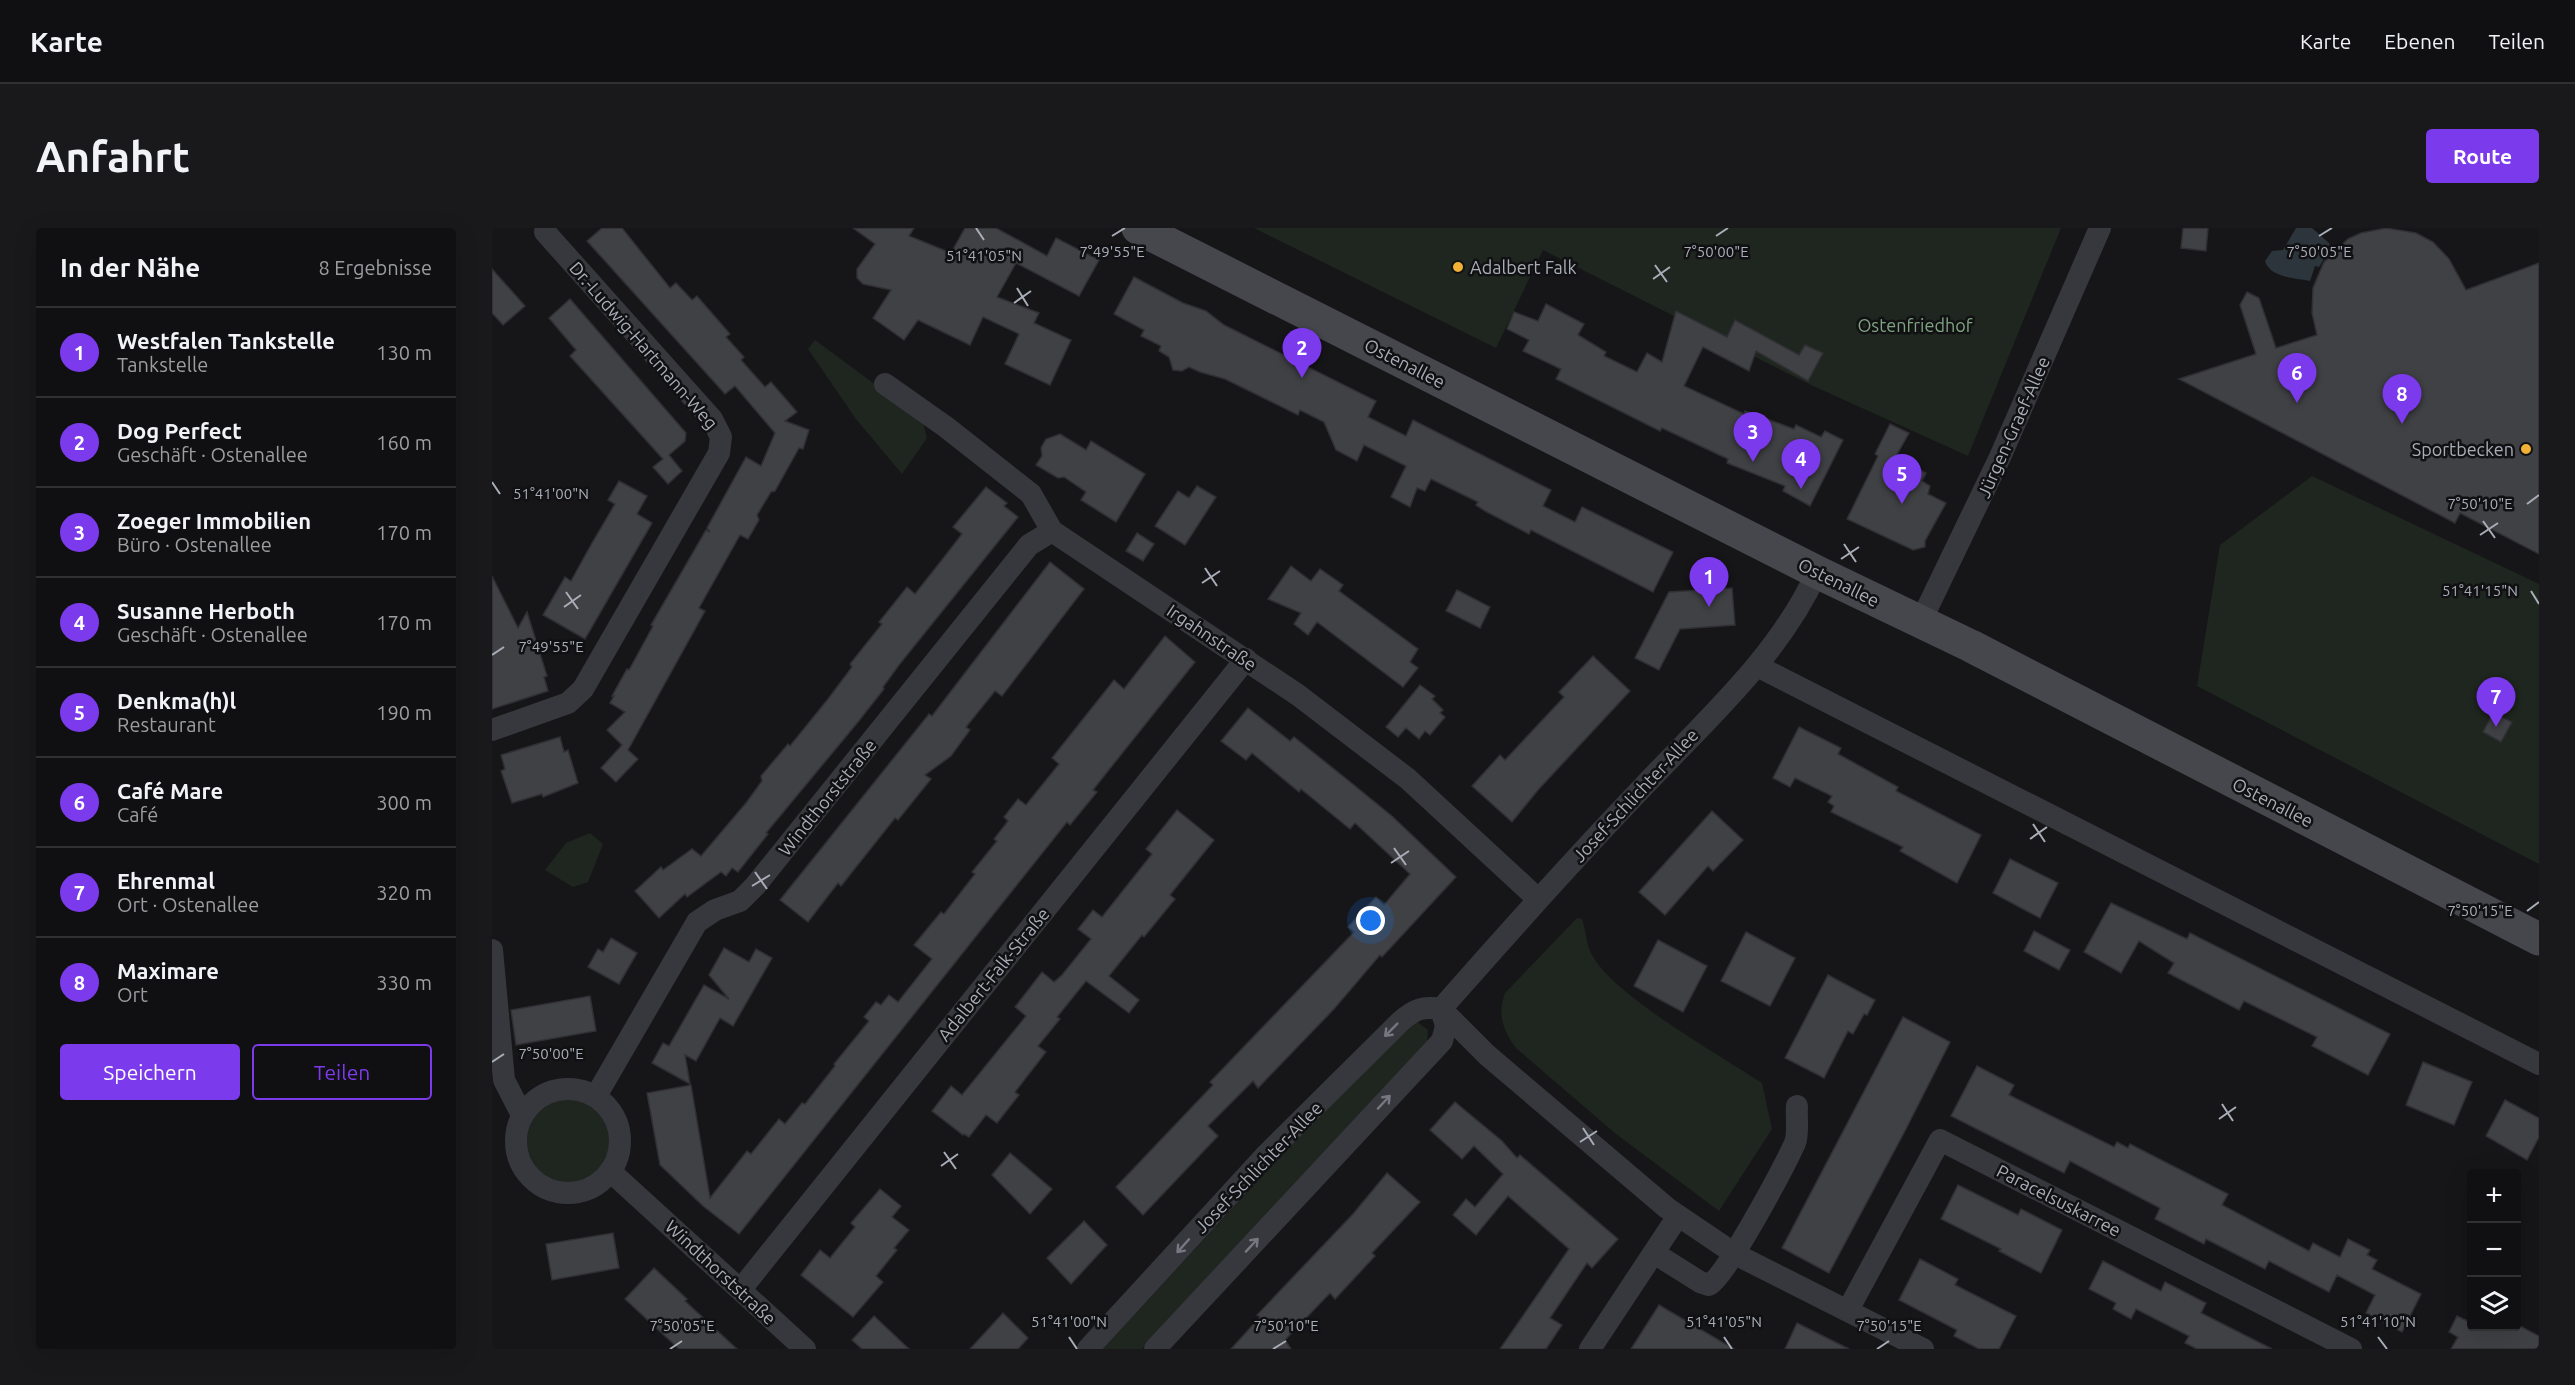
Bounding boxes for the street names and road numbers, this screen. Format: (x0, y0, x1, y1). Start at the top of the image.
street label: Dr.-Ludwig-Hartmann-Weg (566, 257, 722, 433)
street label: Ostenallee (1361, 334, 1449, 392)
street label: Jürgen-Graef-Allee (1973, 353, 2053, 501)
street label: Ostenallee (1795, 554, 1883, 610)
street label: Irgahnstraße (1164, 600, 1260, 674)
street label: Josef-Schlichter-Allee (1568, 724, 1702, 866)
street label: Windthorststraße (774, 735, 880, 859)
street label: Ostenallee (2229, 773, 2317, 831)
street label: Adalbert-Falk-Straße (933, 903, 1053, 1045)
street label: Josef-Schlichter-Allee (1190, 1097, 1326, 1237)
street label: Paracelsuskarree (1994, 1160, 2124, 1240)
street label: Windthorststraße (662, 1216, 780, 1328)

